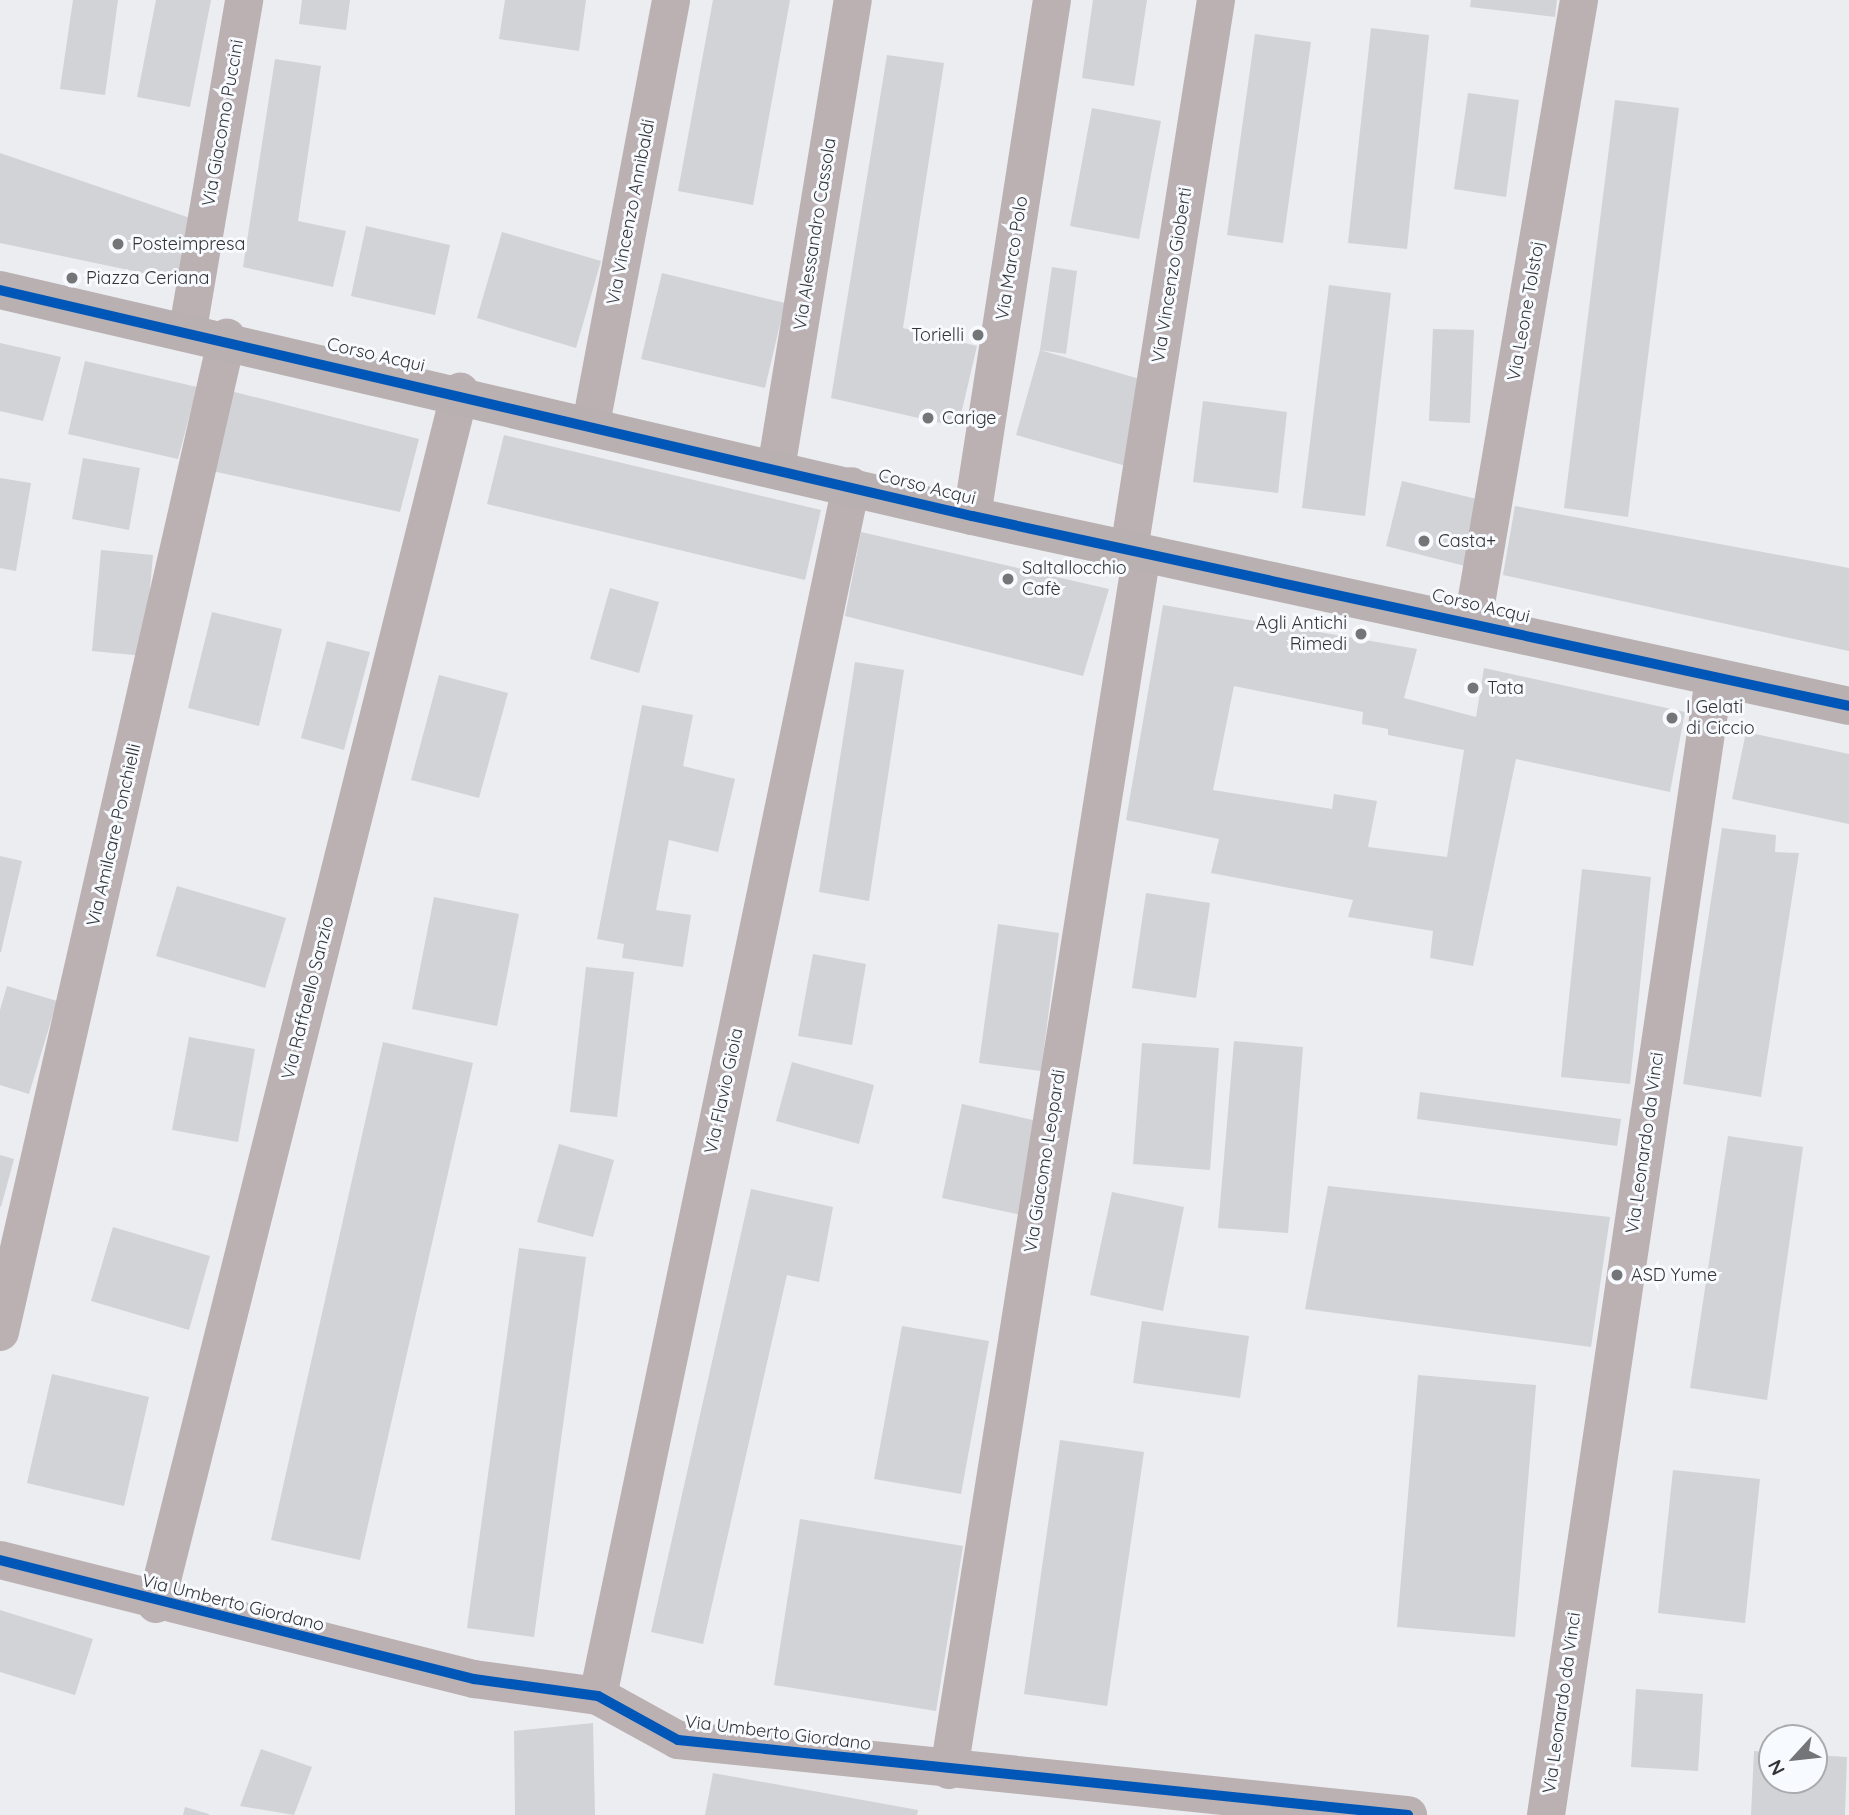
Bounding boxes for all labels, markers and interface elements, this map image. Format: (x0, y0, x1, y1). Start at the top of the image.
street label: Via Giacomo Puccini (198, 38, 248, 208)
street label: Via Vincenzo Annibaldi (602, 117, 660, 307)
street label: Via Alessandro Cassola (789, 136, 841, 332)
street label: Via Vincenzo Gioberti (1147, 186, 1197, 364)
street label: Via Marco Polo (992, 194, 1032, 322)
place label: Posteimpresa (132, 233, 245, 255)
marker: Posteimpresa (110, 236, 126, 252)
street label: Via Leone Tolstoj (1503, 239, 1549, 383)
place label: Piazza Ceriana (86, 267, 209, 289)
marker: Piazza Ceriana (64, 270, 80, 286)
place label: Torielli (911, 324, 964, 346)
marker: Torielli (970, 327, 986, 343)
street label: Corso Acqui (325, 333, 427, 377)
place label: Carige (942, 407, 996, 429)
marker: Carige (920, 410, 936, 426)
street label: Corso Acqui (876, 464, 978, 510)
place label: Casta+ (1438, 530, 1496, 552)
marker: Casta+ (1416, 533, 1432, 549)
place label: Saltallocchio Cafè (1022, 558, 1127, 600)
marker: Saltallocchio Cafè (1000, 571, 1016, 587)
street label: Corso Acqui (1430, 584, 1532, 628)
place label: Agli Antichi Rimedi (1256, 613, 1347, 656)
marker: Agli Antichi Rimedi (1353, 626, 1369, 642)
place label: Tata (1487, 677, 1524, 699)
marker: Tata (1465, 680, 1481, 696)
place label: I Gelati di Ciccio (1686, 697, 1755, 740)
marker: I Gelati di Ciccio (1664, 710, 1680, 726)
street label: Via Amilcare Ponchielli (82, 742, 146, 928)
street label: Via Raffaello Sanzio (277, 914, 339, 1082)
street label: Via Flavio Gioia (700, 1026, 748, 1156)
street label: Via Leonardo da Vinci (1622, 1051, 1668, 1235)
street label: Via Giacomo Leopardi (1020, 1068, 1070, 1254)
place label: ASD Yume (1631, 1264, 1717, 1286)
marker: ASD Yume (1609, 1267, 1625, 1283)
street label: Via Umberto Giordano (139, 1570, 327, 1636)
street label: Via Leonardo da Vinci (1539, 1611, 1585, 1795)
street label: Via Umberto Giordano (684, 1711, 872, 1755)
north arrow (1758, 1724, 1828, 1794)
text: N (1762, 1756, 1790, 1779)

